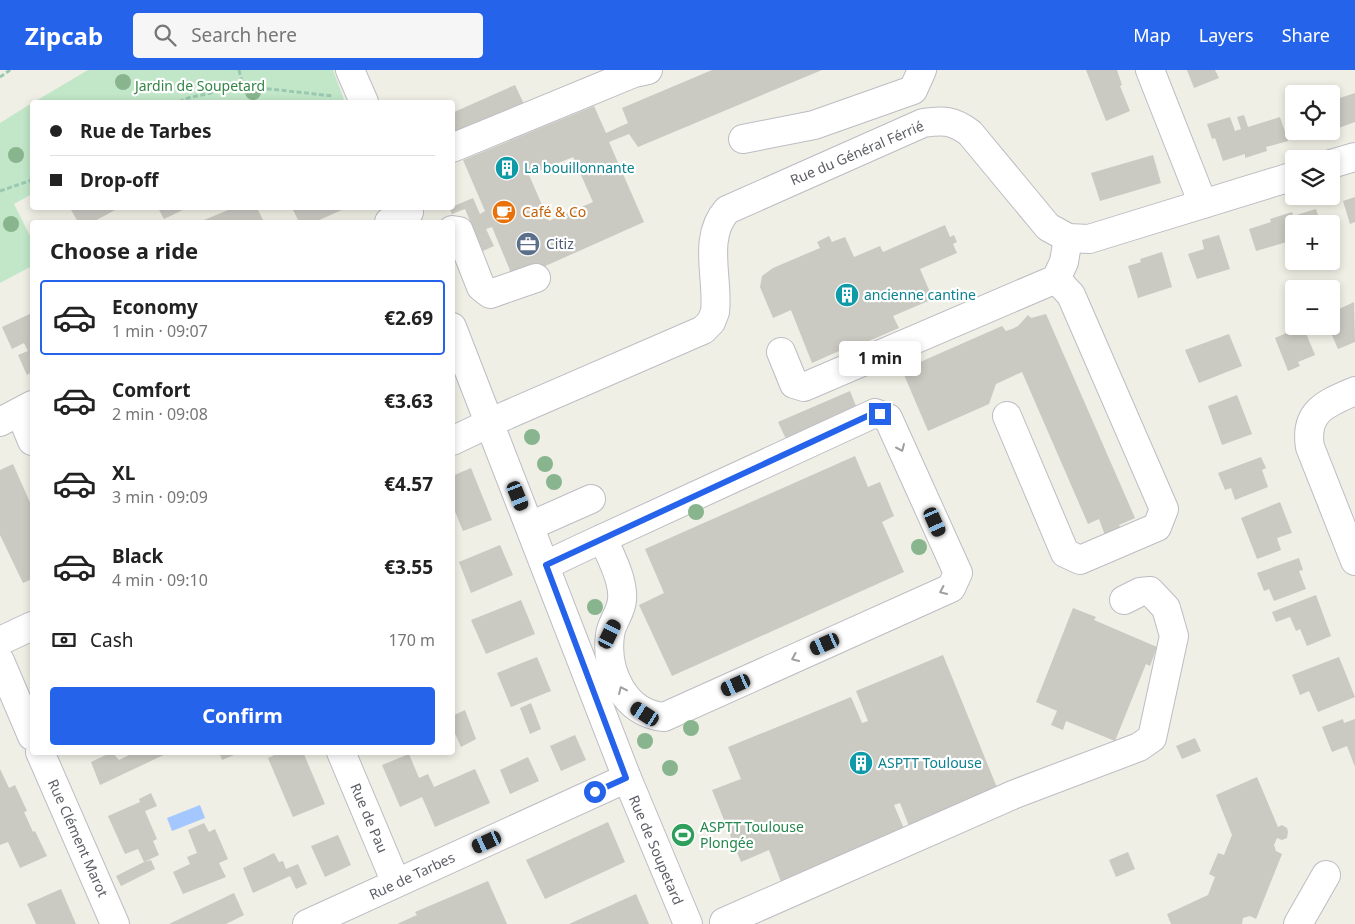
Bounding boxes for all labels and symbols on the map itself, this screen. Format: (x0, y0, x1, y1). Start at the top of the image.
park label: Jardin de Soupetard (133, 76, 265, 95)
street label: Rue du Général Férrié (787, 116, 927, 189)
building icon: La bouillonnante (494, 155, 520, 181)
place label: La bouillonnante (524, 158, 635, 177)
cafe icon: Café & Co (491, 199, 517, 225)
place label: Café & Co (522, 202, 586, 221)
office icon: Citiz (515, 231, 541, 257)
place label: Citiz (546, 234, 574, 253)
building icon: ancienne cantine (834, 282, 860, 308)
place label: ancienne cantine (864, 285, 976, 304)
callout: 1 min (839, 342, 921, 376)
route end (869, 403, 891, 425)
one-way arrow (895, 443, 906, 452)
car (505, 479, 530, 513)
car (922, 505, 947, 539)
one-way arrow (939, 585, 948, 595)
car (596, 617, 623, 651)
car (808, 631, 841, 657)
one-way arrow (791, 652, 800, 663)
car (719, 672, 752, 698)
one-way arrow (618, 686, 628, 695)
car (628, 700, 661, 728)
building icon: ASPTT Toulouse (848, 750, 874, 776)
place label: ASPTT Toulouse (878, 753, 982, 772)
street label: Rue Clément Marot (44, 776, 113, 900)
street label: Rue de Pau (346, 780, 393, 856)
route start (584, 781, 606, 803)
street label: Rue de Soupetard (625, 792, 688, 908)
place label: ASPTT Toulouse Plongée (700, 817, 804, 852)
sports icon: ASPTT Toulouse Plongée (670, 822, 696, 848)
car (470, 829, 503, 855)
street label: Rue de Tarbes (366, 847, 458, 904)

